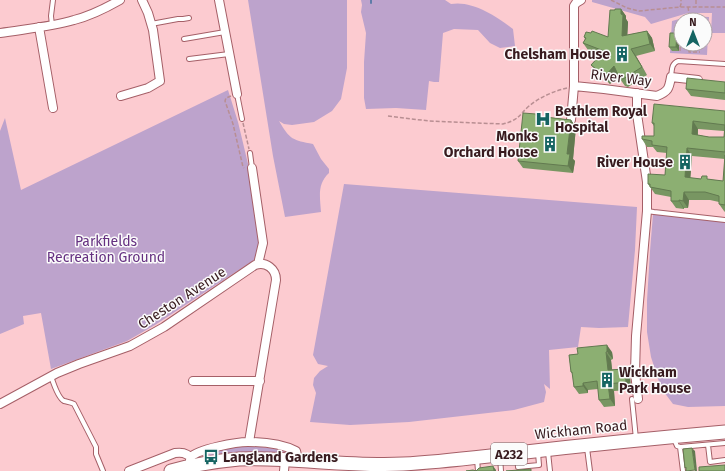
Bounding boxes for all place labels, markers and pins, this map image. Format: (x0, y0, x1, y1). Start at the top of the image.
building icon: Chelsham House (613, 45, 631, 63)
place label: Chelsham House (504, 46, 610, 63)
place label: Bethlem Royal Hospital (555, 103, 648, 136)
hospital icon: Bethlem Royal Hospital (534, 110, 552, 128)
place label: Monks Orchard House (444, 128, 538, 161)
building icon: Monks Orchard House (541, 135, 559, 153)
building icon: River House (676, 153, 694, 171)
place label: River House (597, 154, 673, 171)
place label: Wickham Park House (619, 364, 691, 397)
building icon: Wickham Park House (598, 371, 616, 389)
bus stop icon: Langland Gardens (202, 448, 220, 466)
place label: Langland Gardens (223, 449, 338, 466)

